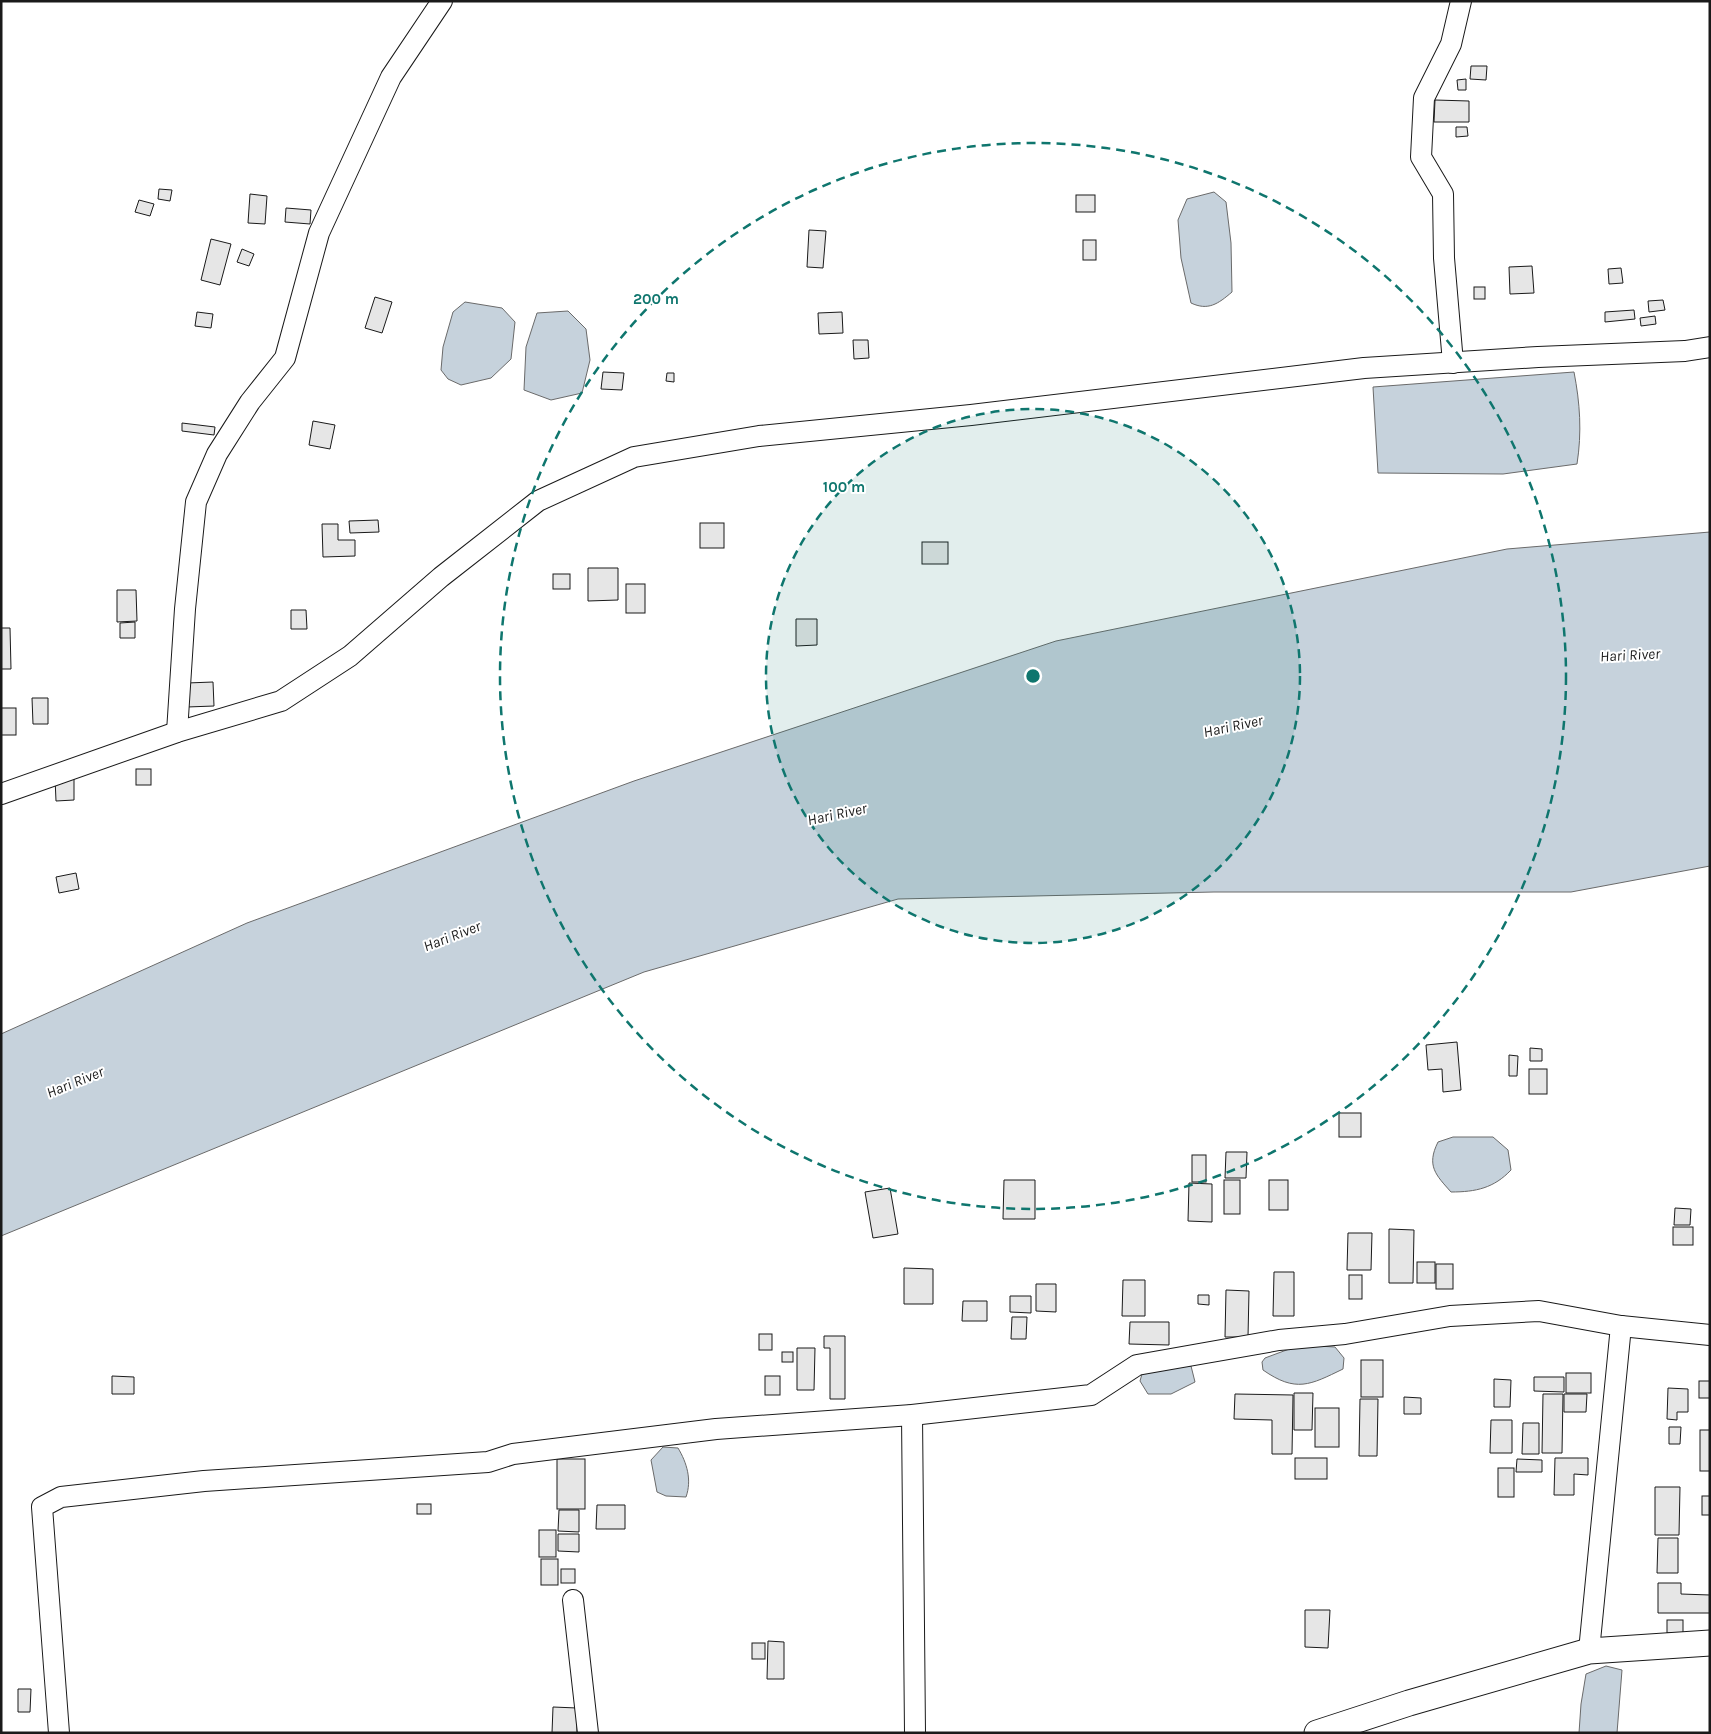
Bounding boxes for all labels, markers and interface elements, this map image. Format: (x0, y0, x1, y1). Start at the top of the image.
text: 200 m (633, 290, 679, 308)
text: 100 m (823, 478, 865, 496)
water label: Hari River (1599, 644, 1661, 666)
centre of rings (1024, 667, 1042, 685)
water label: Hari River (1202, 711, 1265, 741)
water label: Hari River (806, 799, 869, 829)
water label: Hari River (421, 917, 484, 955)
water label: Hari River (44, 1062, 107, 1102)

